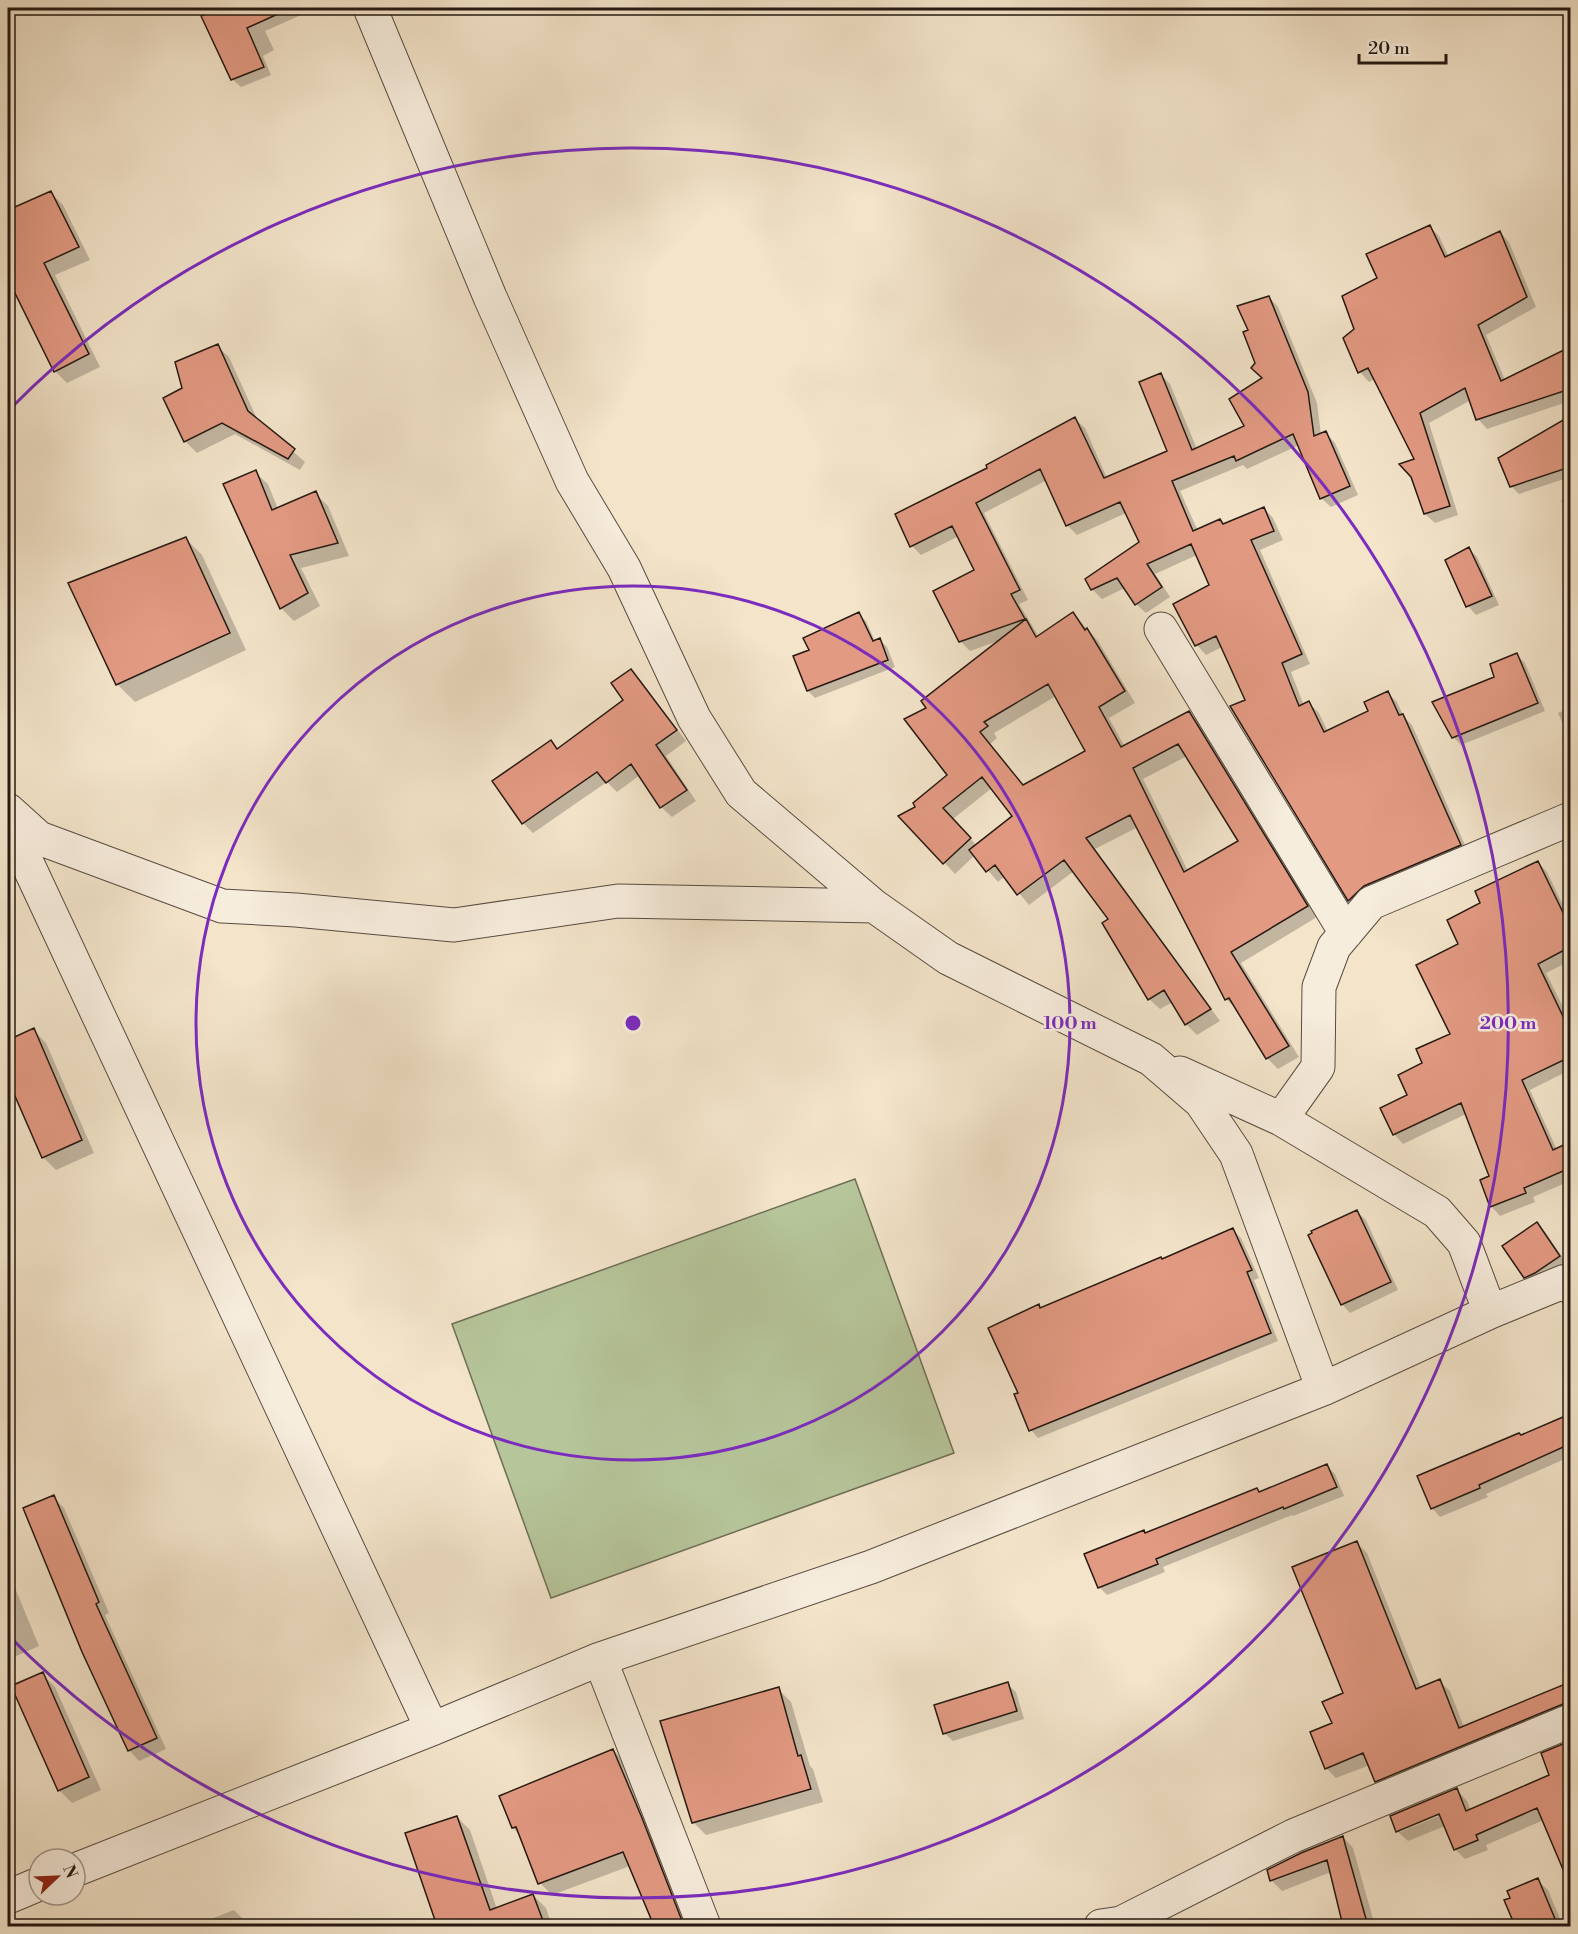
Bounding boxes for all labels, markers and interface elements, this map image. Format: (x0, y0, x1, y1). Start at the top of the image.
scale bar (1359, 27, 1446, 65)
text: 20 m (1368, 37, 1410, 60)
text: 100 m (1043, 1012, 1097, 1035)
text: 200 m (1480, 1012, 1537, 1035)
centre of rings (623, 1013, 643, 1033)
north arrow (27, 1847, 87, 1907)
text: N (58, 1862, 82, 1882)

